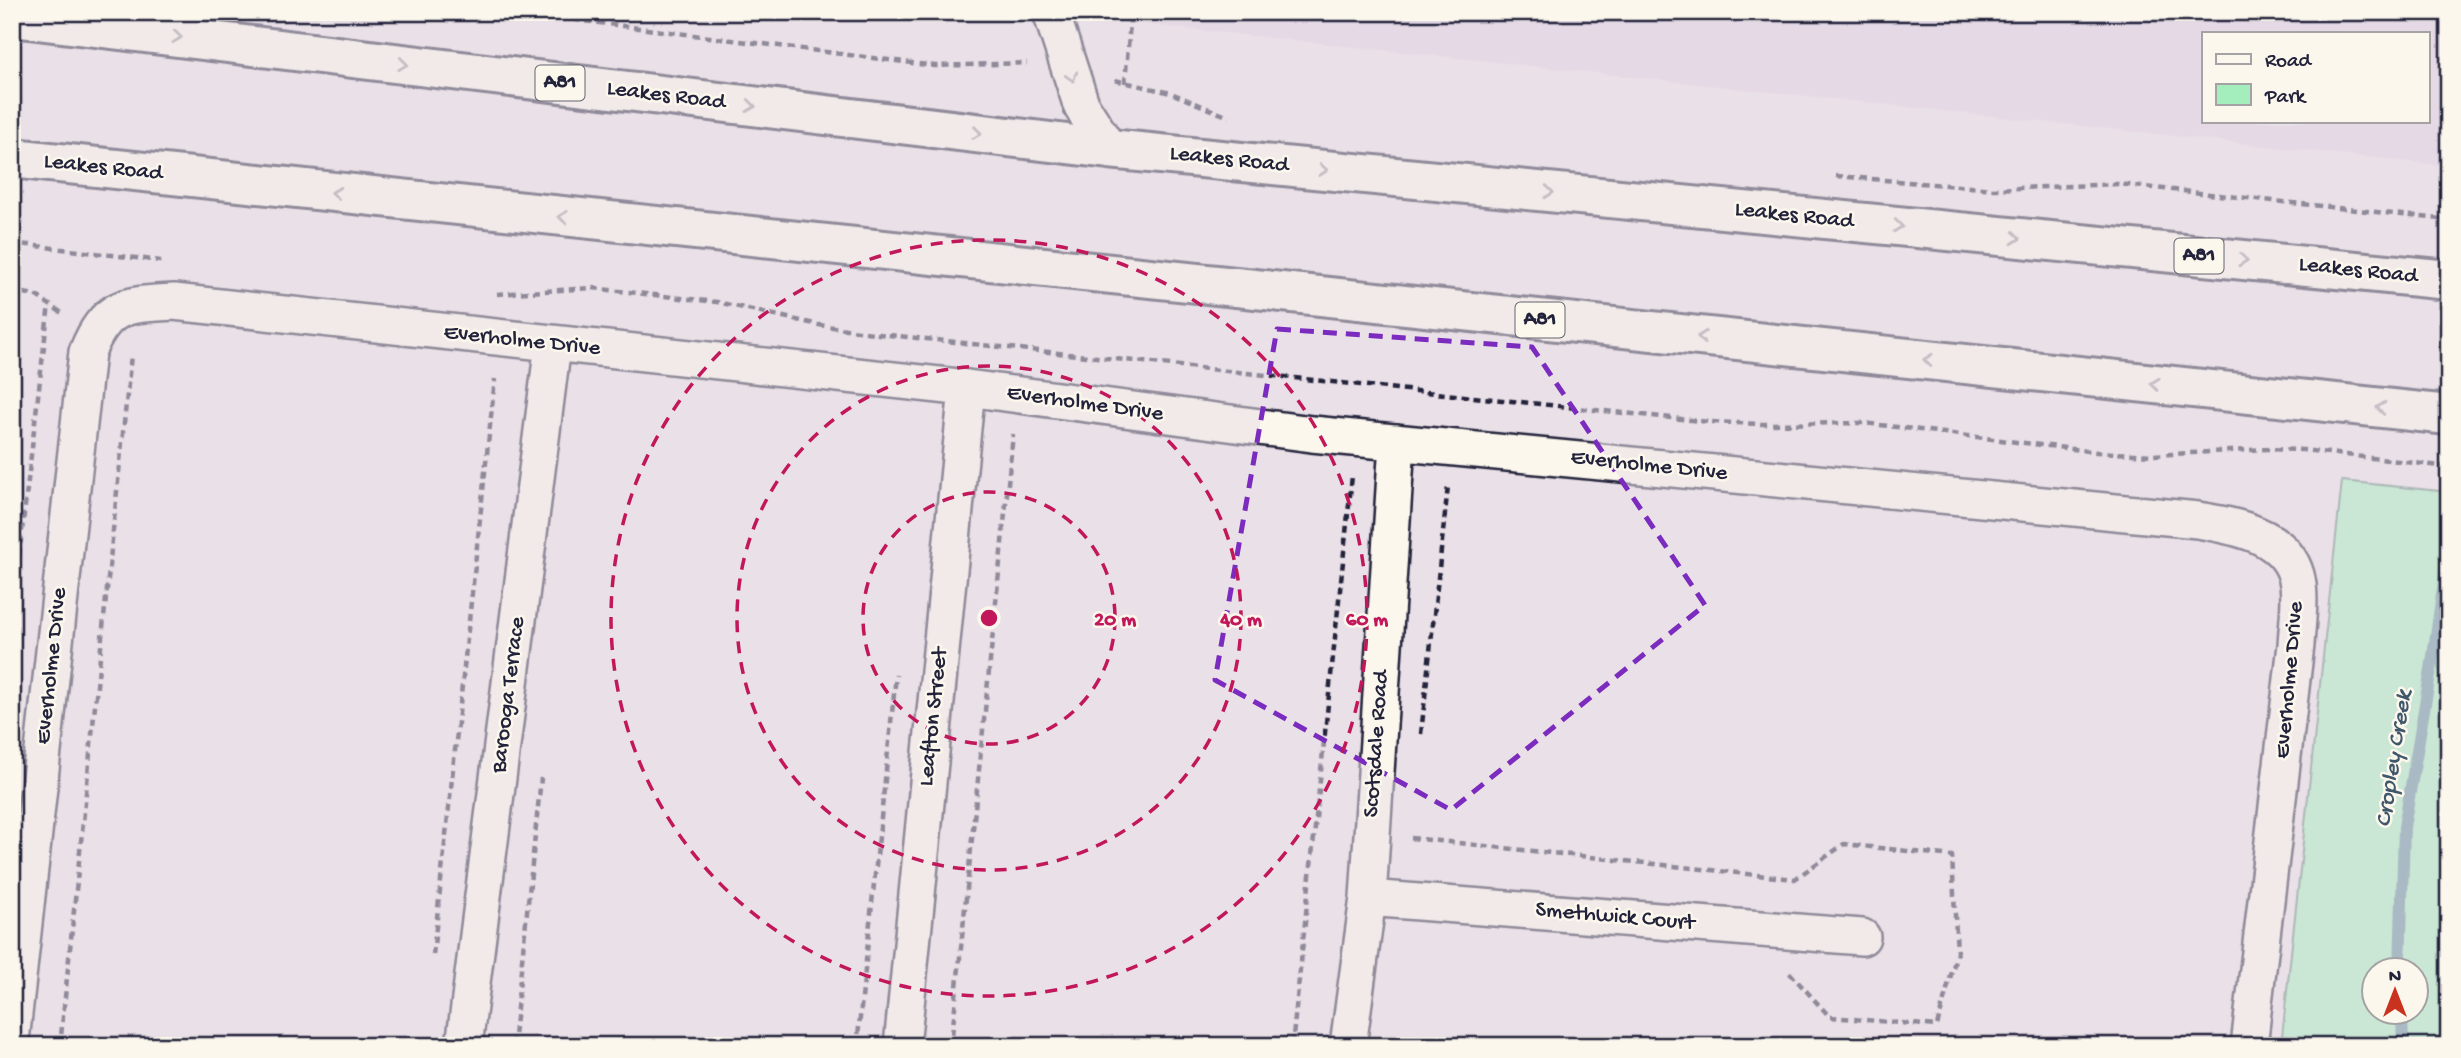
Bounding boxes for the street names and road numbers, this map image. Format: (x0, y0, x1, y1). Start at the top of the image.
road number: A81 (536, 66, 584, 100)
street label: Leakes Road (605, 75, 728, 117)
street label: Leakes Road (1168, 140, 1291, 180)
street label: Leakes Road (42, 148, 165, 188)
street label: Leakes Road (1733, 196, 1856, 236)
road number: A81 (2174, 238, 2224, 274)
street label: Leakes Road (2297, 251, 2420, 291)
road number: A81 (1516, 302, 1564, 338)
street label: Everholme Drive (442, 319, 603, 363)
street label: Everholme Drive (1005, 380, 1166, 428)
street label: Everholme Drive (1569, 444, 1730, 488)
street label: Everholme Drive (30, 585, 74, 746)
street label: Everholme Drive (2270, 599, 2310, 760)
street label: Barooga Terrace (486, 614, 532, 776)
street label: Leafton Street (913, 645, 955, 788)
street label: Scotsdale Road (1358, 668, 1396, 818)
street label: Smethwick Court (1534, 897, 1697, 938)

